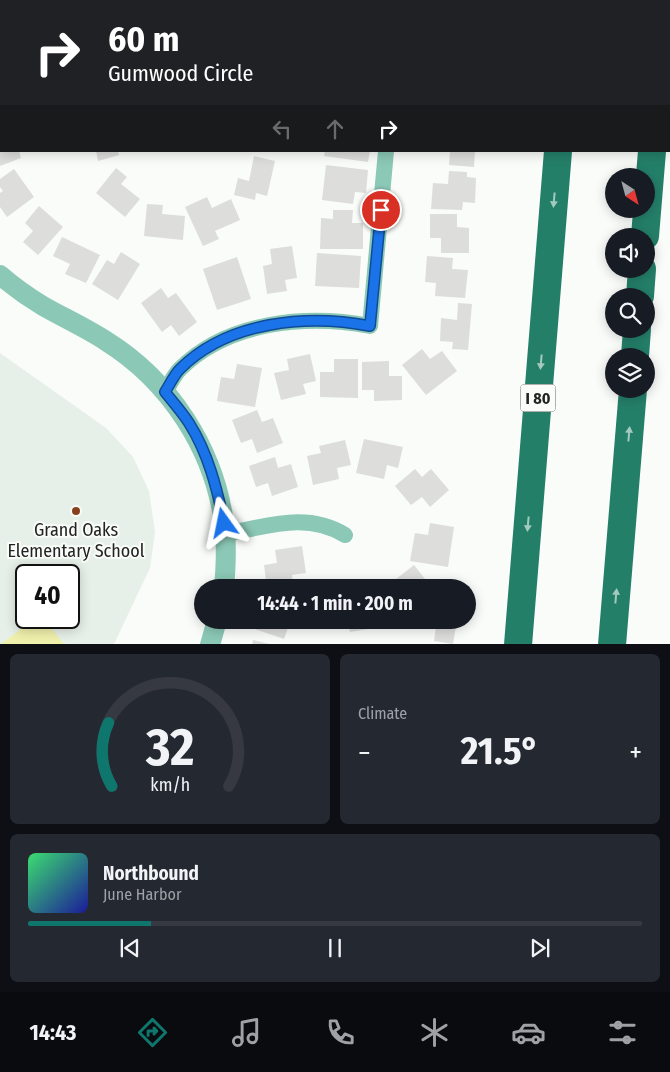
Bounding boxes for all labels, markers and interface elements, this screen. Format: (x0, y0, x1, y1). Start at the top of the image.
text: 60 m (108, 18, 179, 60)
icon: right (25, 20, 90, 85)
text: Gumwood Circle (108, 60, 253, 87)
icon: left (268, 115, 296, 143)
icon: ahead (321, 115, 349, 143)
icon: right (374, 115, 402, 143)
north arrow (605, 168, 655, 218)
map controls (605, 168, 655, 398)
pin (360, 189, 402, 231)
one-way arrow (549, 192, 557, 208)
icon: arrive (367, 196, 395, 224)
button: sound (605, 228, 655, 278)
button: search (605, 288, 655, 338)
button: layers (605, 348, 655, 398)
one-way arrow (536, 354, 544, 370)
road number: I 80 (520, 384, 556, 412)
one-way arrow (625, 426, 633, 442)
position arrow (197, 496, 249, 548)
marker: Grand Oaks Elementary School (70, 505, 82, 517)
one-way arrow (523, 516, 531, 532)
place label: Grand Oaks Elementary School (7, 519, 145, 562)
speed limit sign: 40 (15, 564, 80, 629)
one-way arrow (612, 588, 620, 604)
text: 14:44 · 1 min · 200 m (257, 592, 413, 615)
text: Climate (358, 704, 407, 723)
text: 32 (145, 716, 194, 779)
text: 21.5° (461, 728, 539, 774)
text: − (358, 736, 371, 769)
text: + (629, 736, 642, 769)
text: km/h (150, 774, 190, 796)
text: Northbound (103, 862, 199, 885)
text: June Harbor (103, 885, 181, 904)
icon: previous (116, 934, 144, 962)
icon: pause (321, 934, 349, 962)
icon: next (526, 934, 554, 962)
icon: directions (135, 1015, 170, 1050)
icon: music (229, 1015, 264, 1050)
icon: phone (323, 1015, 358, 1050)
icon: climate (417, 1015, 452, 1050)
icon: car (511, 1015, 546, 1050)
icon: filters (605, 1015, 640, 1050)
text: 14:43 (29, 1019, 77, 1046)

